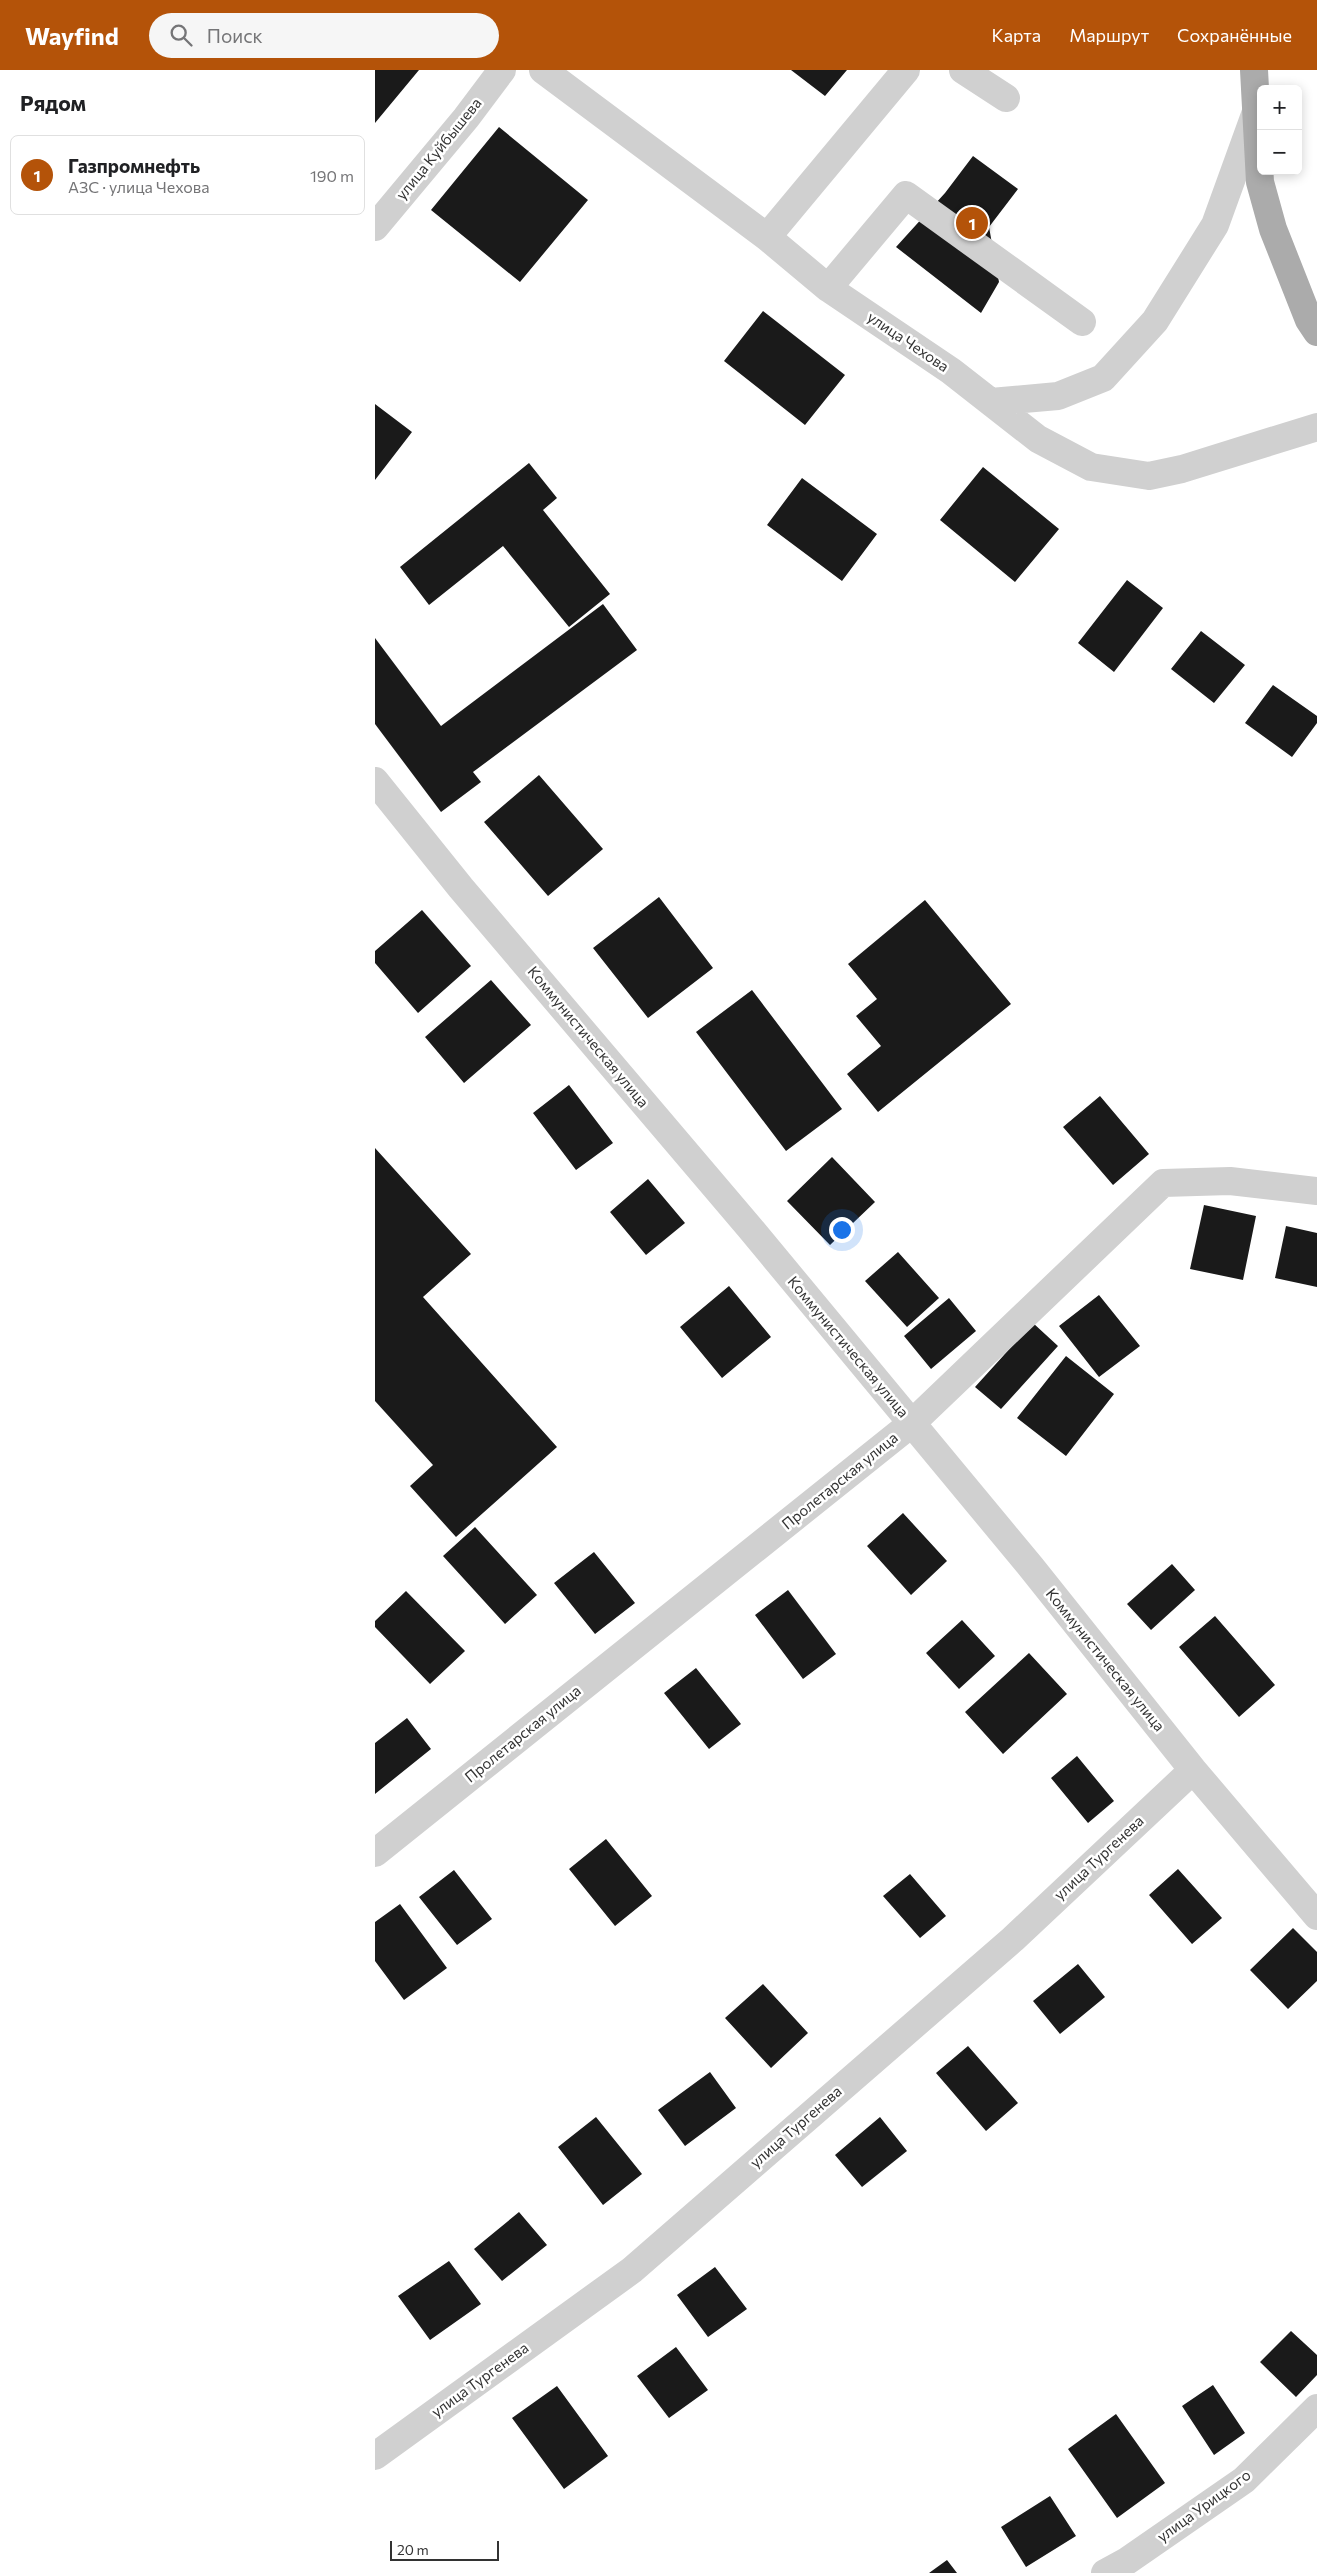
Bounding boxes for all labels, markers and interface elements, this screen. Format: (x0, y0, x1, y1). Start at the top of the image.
search box (149, 13, 499, 58)
text: Wayfind (25, 21, 119, 50)
icon: search (167, 21, 195, 49)
text: Поиск (207, 24, 263, 47)
text: Карта (992, 24, 1041, 46)
text: Маршрут (1069, 24, 1149, 46)
text: Сохранённые (1177, 24, 1292, 46)
map controls (1257, 85, 1302, 175)
button: + (1257, 85, 1302, 130)
text: Рядом (20, 90, 86, 115)
street label: улица Куйбышева (392, 94, 485, 203)
button: − (1257, 130, 1302, 175)
text: Газпромнефть (68, 154, 200, 177)
text: 1 (33, 166, 41, 185)
text: 190 m (310, 166, 354, 185)
text: АЗС · улица Чехова (68, 177, 210, 196)
pin: 1 (956, 204, 988, 242)
street label: улица Чехова (864, 307, 953, 375)
street label: Коммунистическая улица (524, 962, 653, 1111)
your location (829, 1217, 855, 1243)
street label: Коммунистическая улица (784, 1272, 913, 1421)
street label: Пролетарская улица (778, 1428, 901, 1533)
street label: Коммунистическая улица (1043, 1584, 1169, 1734)
street label: Пролетарская улица (461, 1681, 584, 1786)
street label: улица Тургенева (1050, 1811, 1147, 1903)
street label: улица Тургенева (746, 2082, 845, 2171)
street label: улица Тургенева (427, 2338, 531, 2420)
street label: улица Урицкого (1153, 2465, 1254, 2545)
scale bar (390, 2538, 499, 2561)
text: 20 m (397, 2541, 429, 2558)

